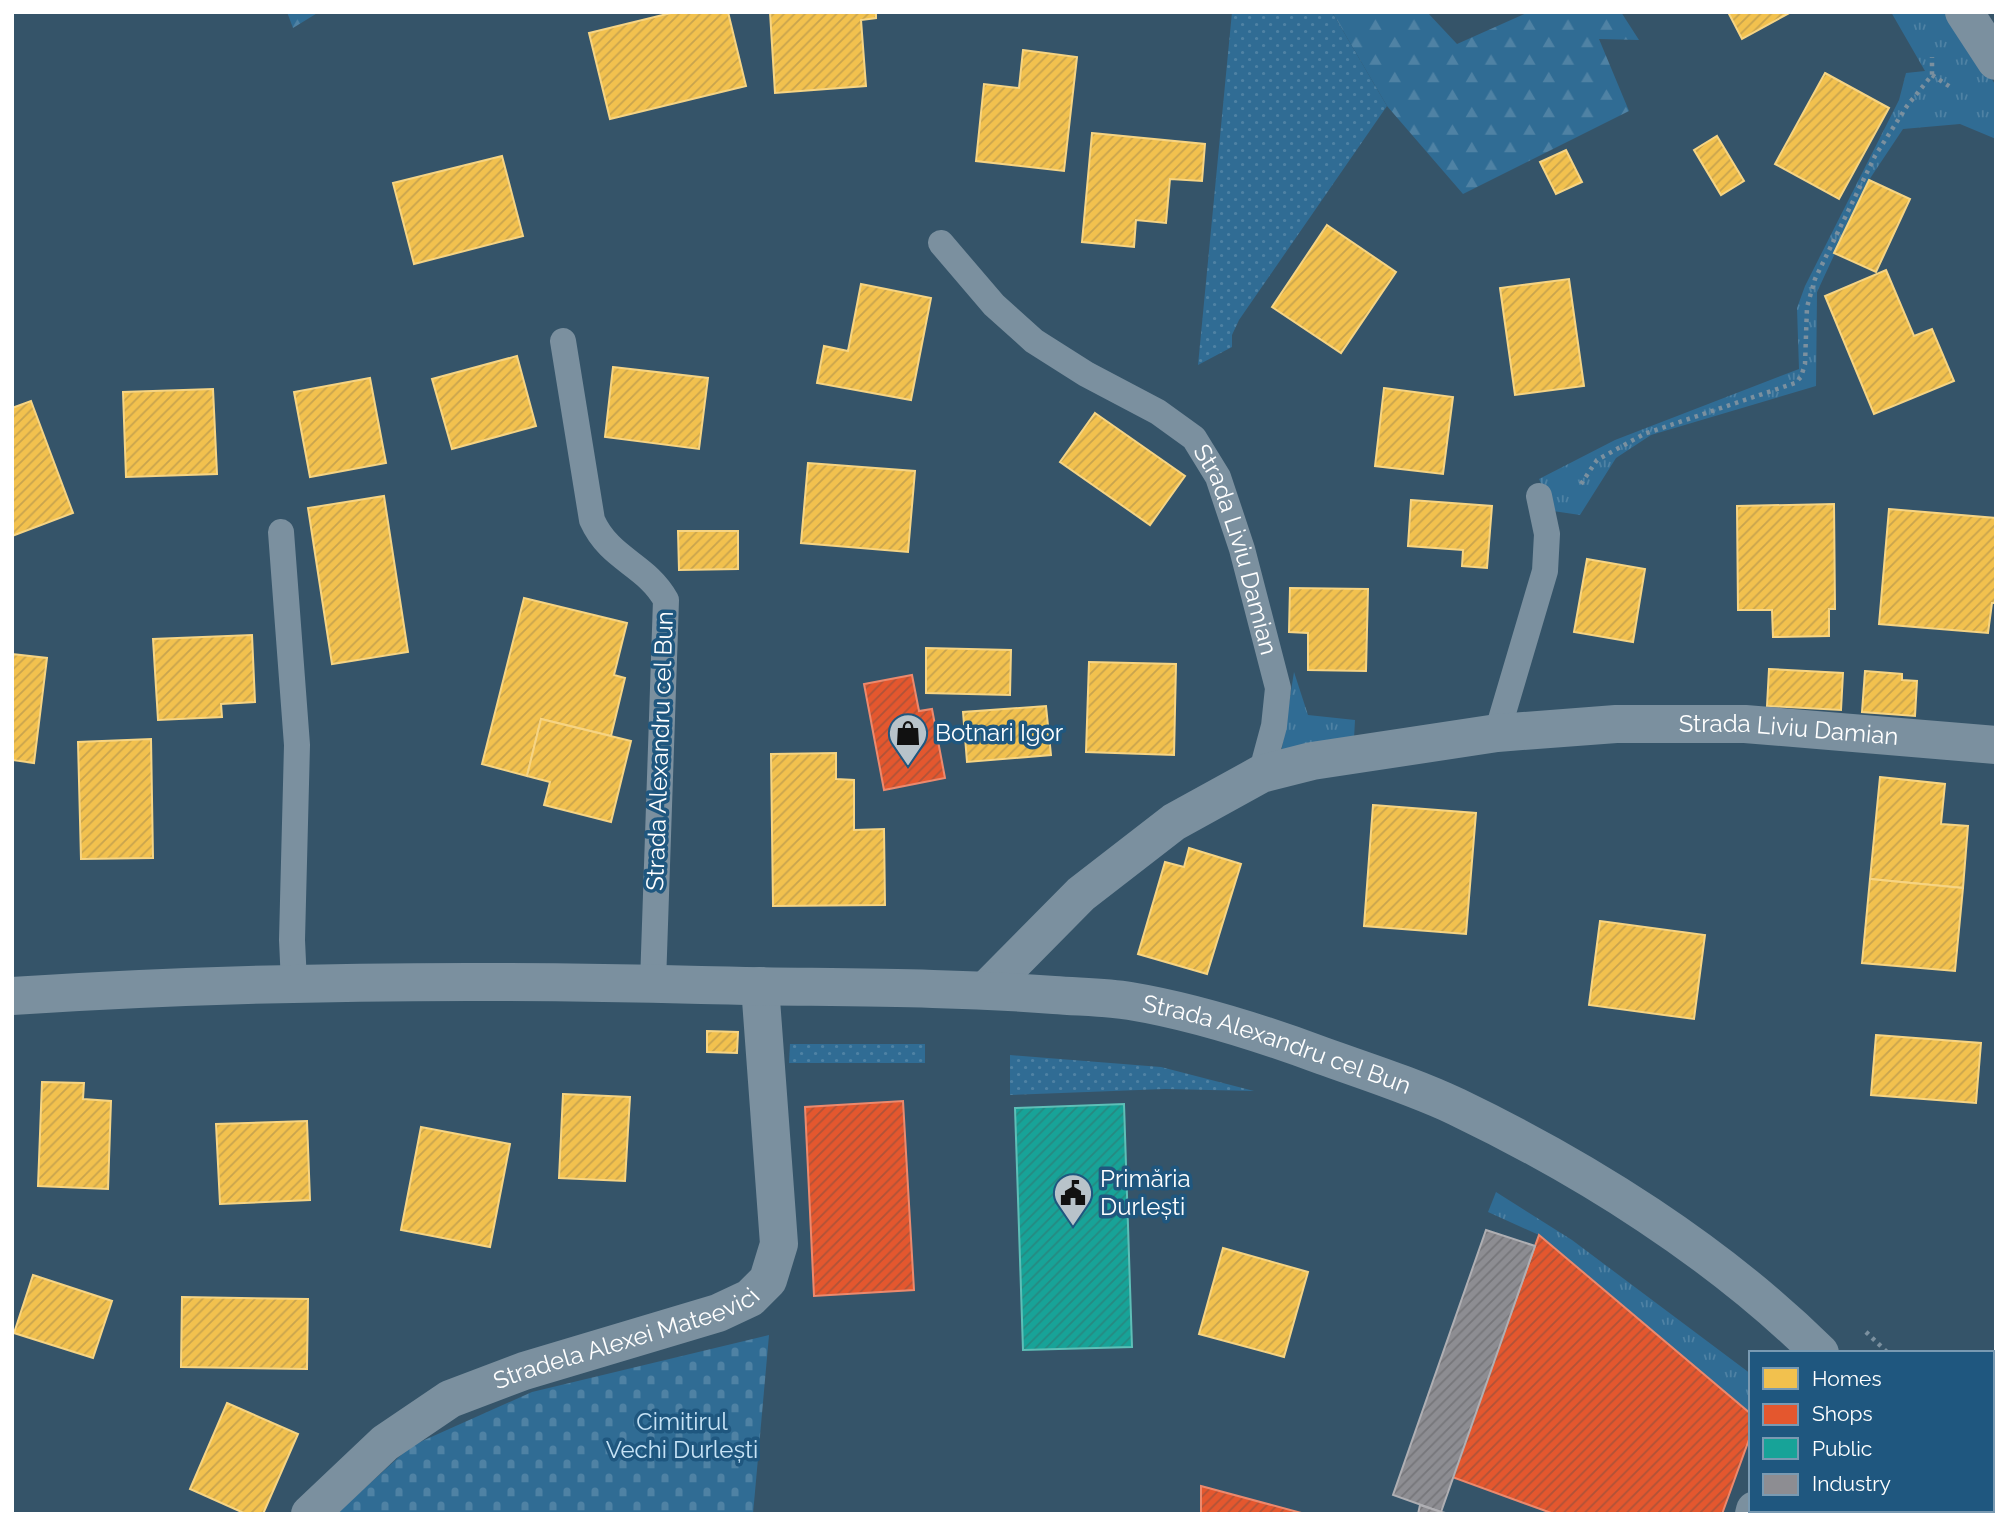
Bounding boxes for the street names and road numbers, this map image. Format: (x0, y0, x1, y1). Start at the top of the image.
street label: Strada Liviu Damian (1187, 439, 1284, 658)
street label: Strada Alexandru cel Bun (640, 611, 679, 891)
street label: Strada Liviu Damian (1679, 709, 1900, 751)
street label: Strada Alexandru cel Bun (1140, 989, 1415, 1100)
street label: Stradela Alexei Mateevici (489, 1282, 766, 1395)

